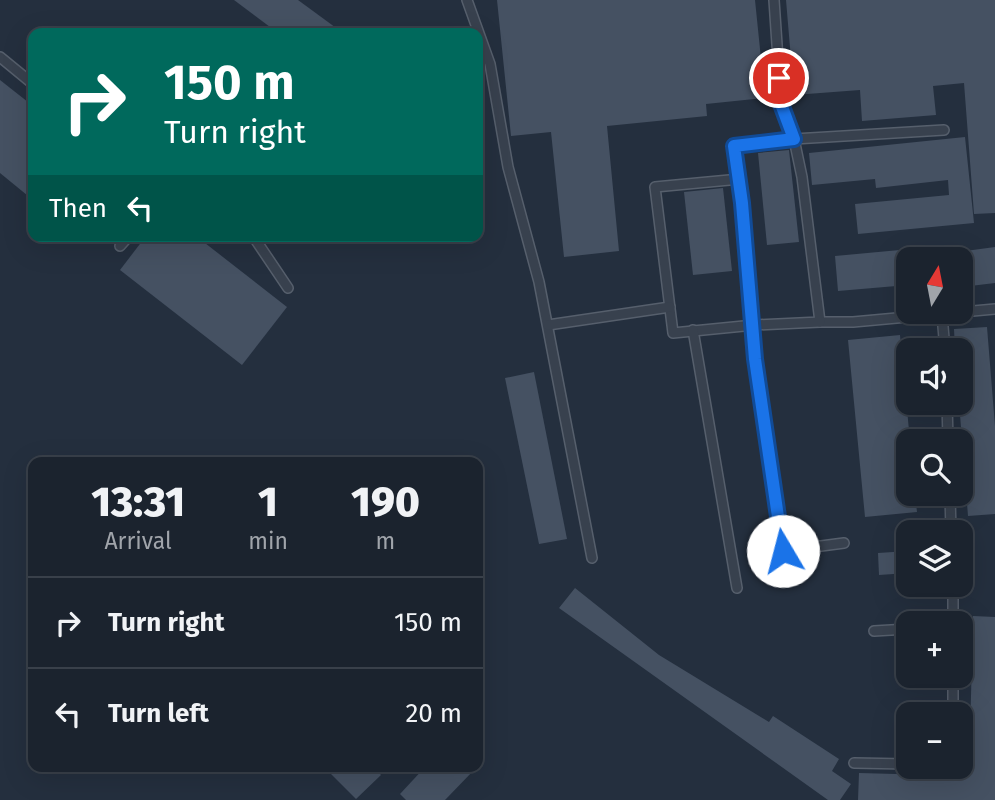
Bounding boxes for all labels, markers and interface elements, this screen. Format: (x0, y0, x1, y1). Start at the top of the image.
pin (749, 48, 809, 108)
text: 150 m (164, 53, 295, 112)
icon: right (49, 56, 140, 147)
icon: arrive (760, 59, 798, 97)
text: Turn right (164, 113, 306, 151)
icon: left (121, 189, 159, 227)
text: Then (49, 193, 107, 224)
north arrow (896, 247, 973, 324)
map controls (896, 247, 973, 779)
button: sound (896, 338, 973, 415)
button: search (896, 429, 973, 506)
text: 13:31 (91, 477, 185, 527)
text: 1 (258, 477, 278, 527)
text: 190 (351, 477, 420, 527)
position arrow (746, 514, 820, 588)
button: layers (896, 520, 973, 597)
text: Arrival (104, 527, 172, 555)
text: min (248, 527, 288, 555)
text: m (376, 527, 395, 555)
icon: right (49, 604, 87, 642)
text: Turn right (108, 607, 225, 638)
text: 150 m (394, 607, 462, 638)
button: + (896, 611, 973, 688)
icon: left (49, 695, 87, 733)
text: Turn left (108, 698, 209, 729)
text: 20 m (405, 698, 462, 729)
button: − (896, 702, 973, 779)

